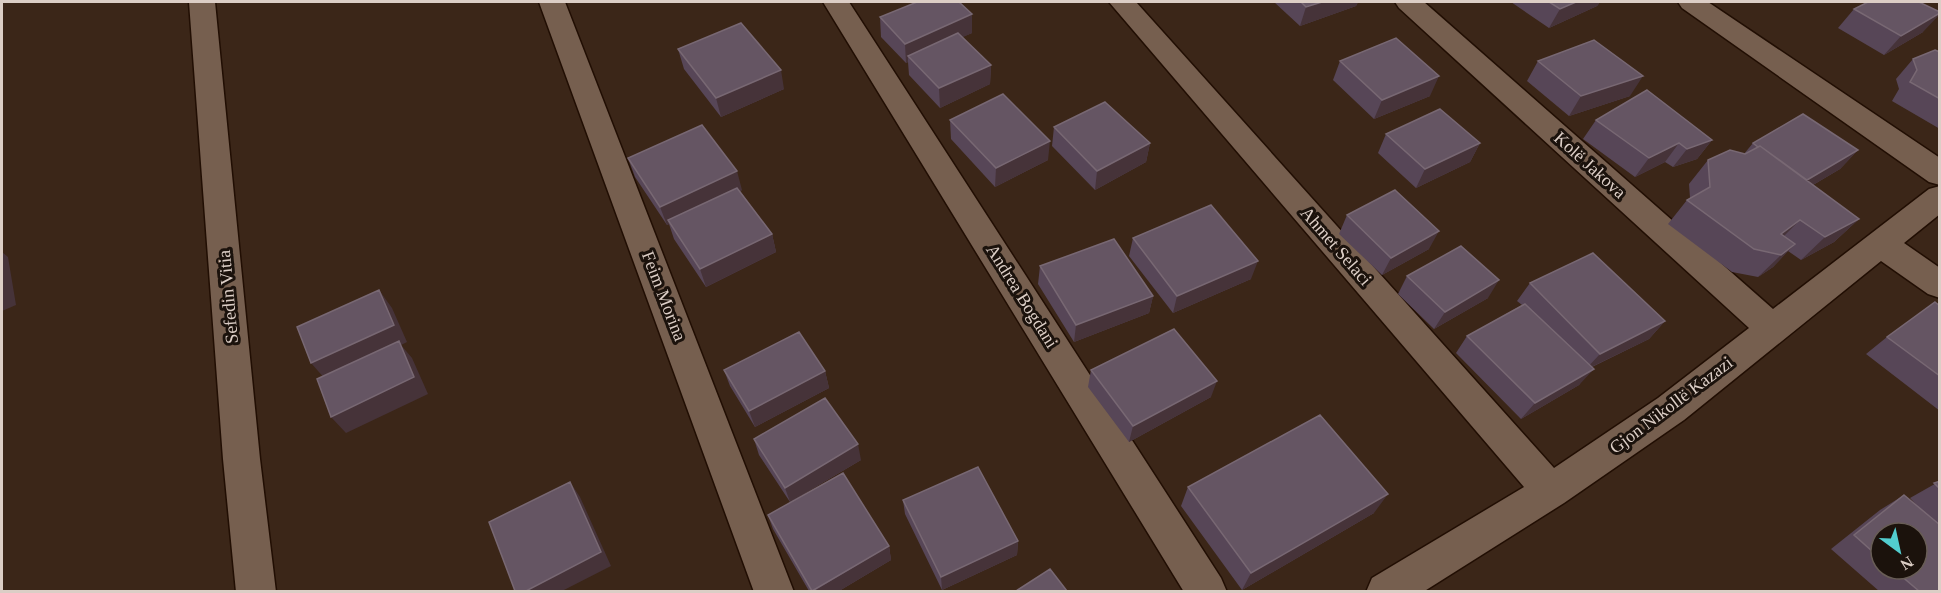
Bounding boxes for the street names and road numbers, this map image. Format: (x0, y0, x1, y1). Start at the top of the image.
street label: Kolë Jakova (1550, 128, 1630, 202)
street label: Ahmet Selaci (1296, 203, 1376, 289)
street label: Andrea Bogdani (982, 240, 1062, 352)
street label: Feim Morina (638, 248, 690, 344)
street label: Sefedin Vitia (214, 249, 242, 345)
street label: Gjon Nikollë Kazazi (1606, 352, 1736, 458)

